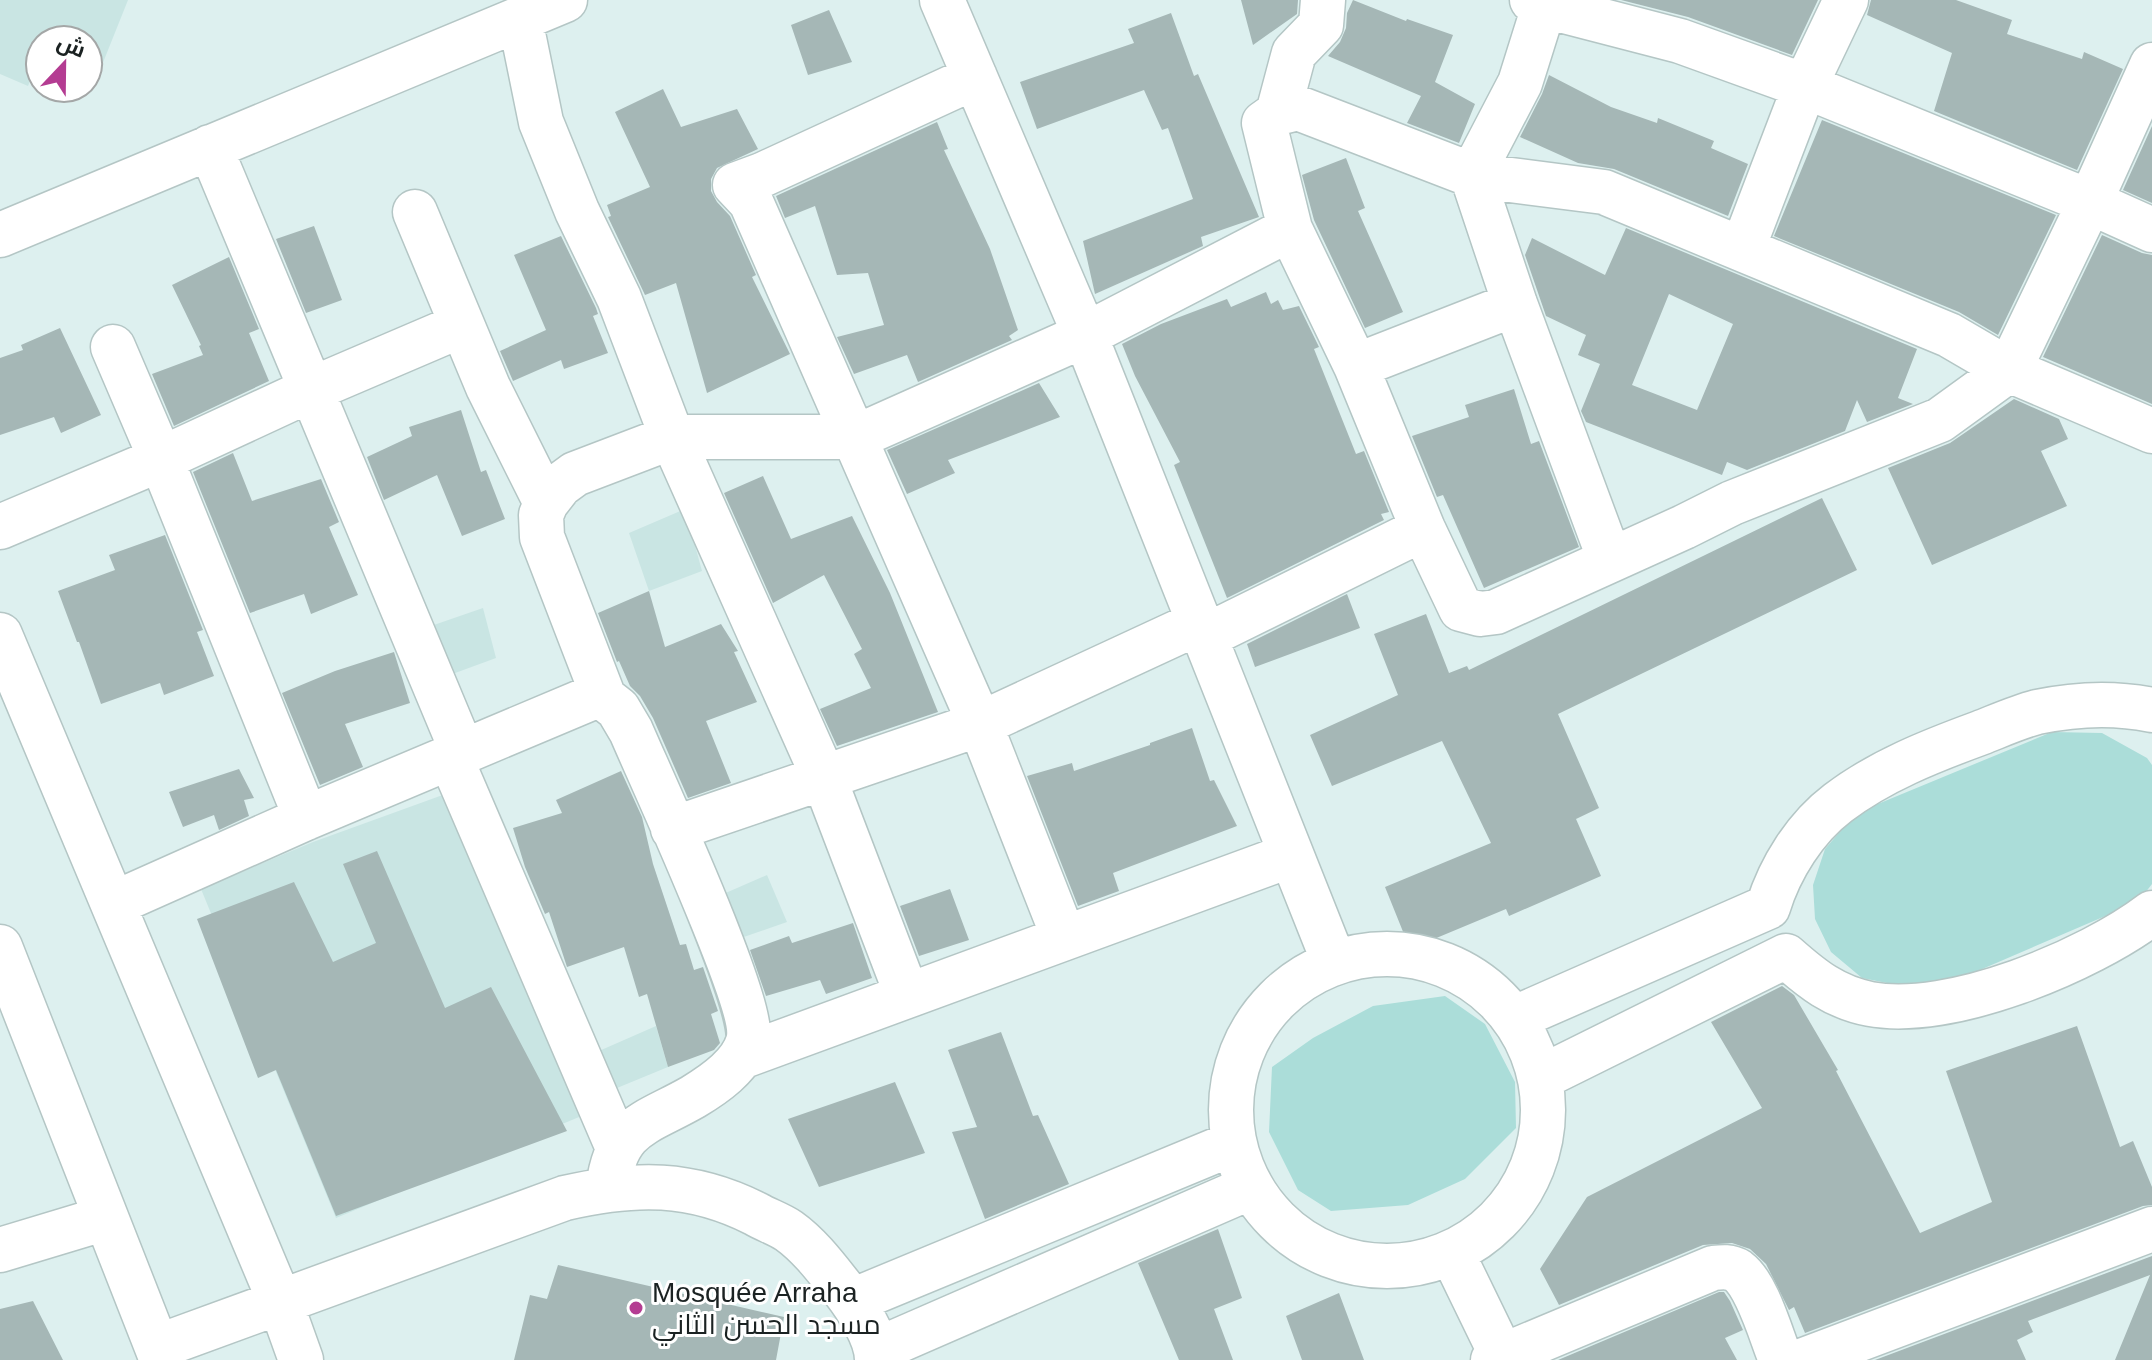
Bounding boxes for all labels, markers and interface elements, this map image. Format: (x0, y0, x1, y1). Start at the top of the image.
north arrow (24, 24, 104, 104)
text: ش (53, 29, 89, 64)
place label: Mosquée Arraha مسجد الحسن الثاني (652, 1277, 881, 1346)
marker: Mosquée Arraha مسجد الحسن الثاني (627, 1299, 645, 1317)

